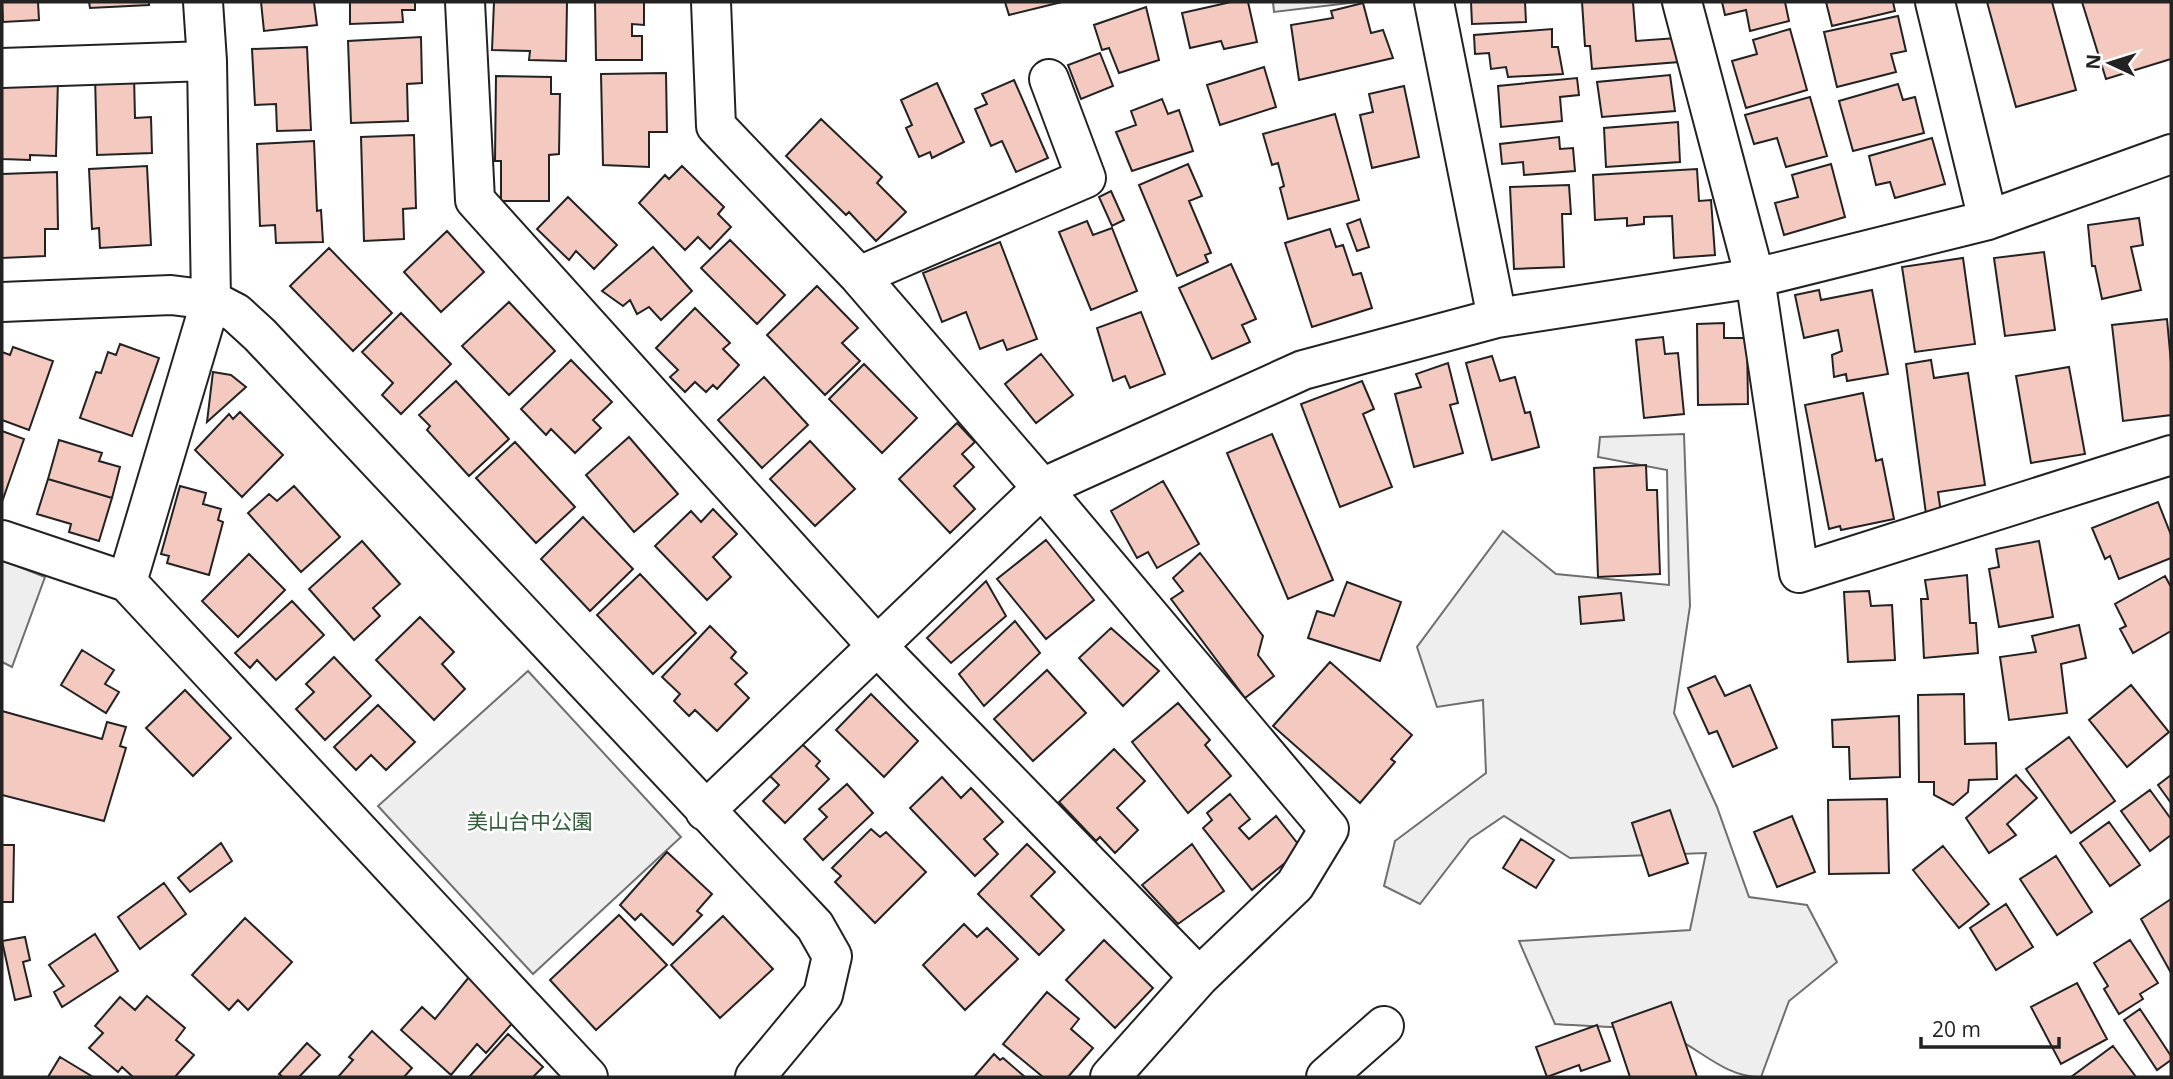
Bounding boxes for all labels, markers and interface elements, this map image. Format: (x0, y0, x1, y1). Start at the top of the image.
north arrow (2075, 28, 2145, 98)
text: N (2080, 53, 2107, 70)
park label: 美山台中公園 (467, 807, 593, 835)
scale bar (1921, 1006, 2059, 1050)
text: 20 m (1932, 1015, 1981, 1043)

